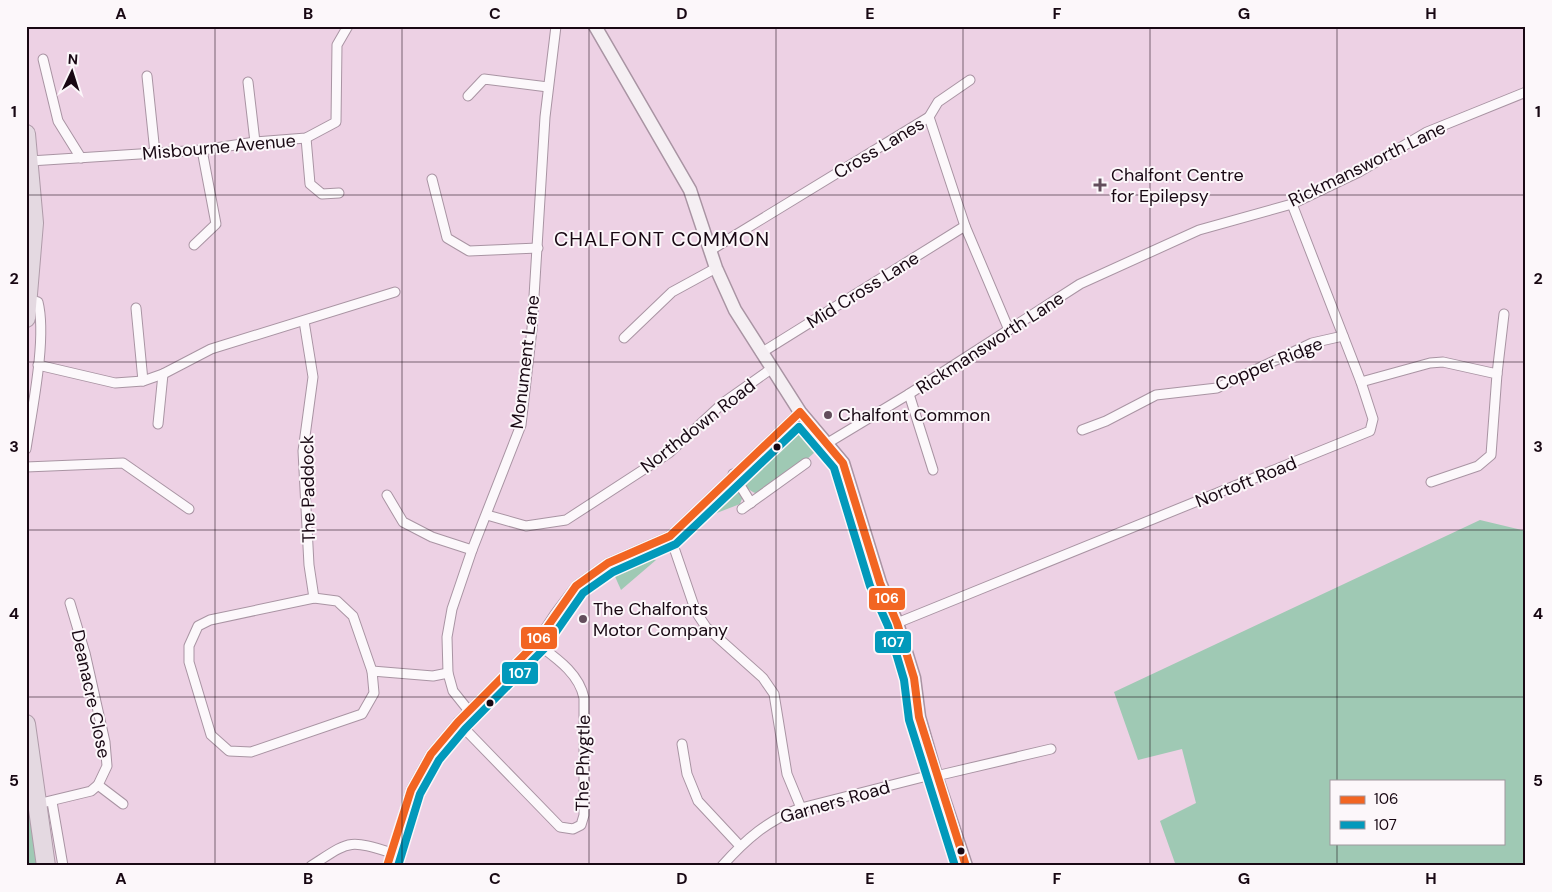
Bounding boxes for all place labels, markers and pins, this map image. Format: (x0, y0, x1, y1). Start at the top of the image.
place label: Chalfont Centre for Epilepsy (1111, 163, 1244, 208)
marker: Chalfont Centre for Epilepsy (1093, 178, 1107, 192)
place label: Chalfont Common (838, 403, 990, 427)
marker: Chalfont Common (822, 409, 834, 421)
unlabelled marker (772, 442, 782, 452)
place label: The Chalfonts Motor Company (593, 597, 728, 642)
marker: The Chalfonts Motor Company (577, 613, 589, 625)
unlabelled marker (485, 698, 495, 708)
unlabelled marker (956, 846, 966, 856)

